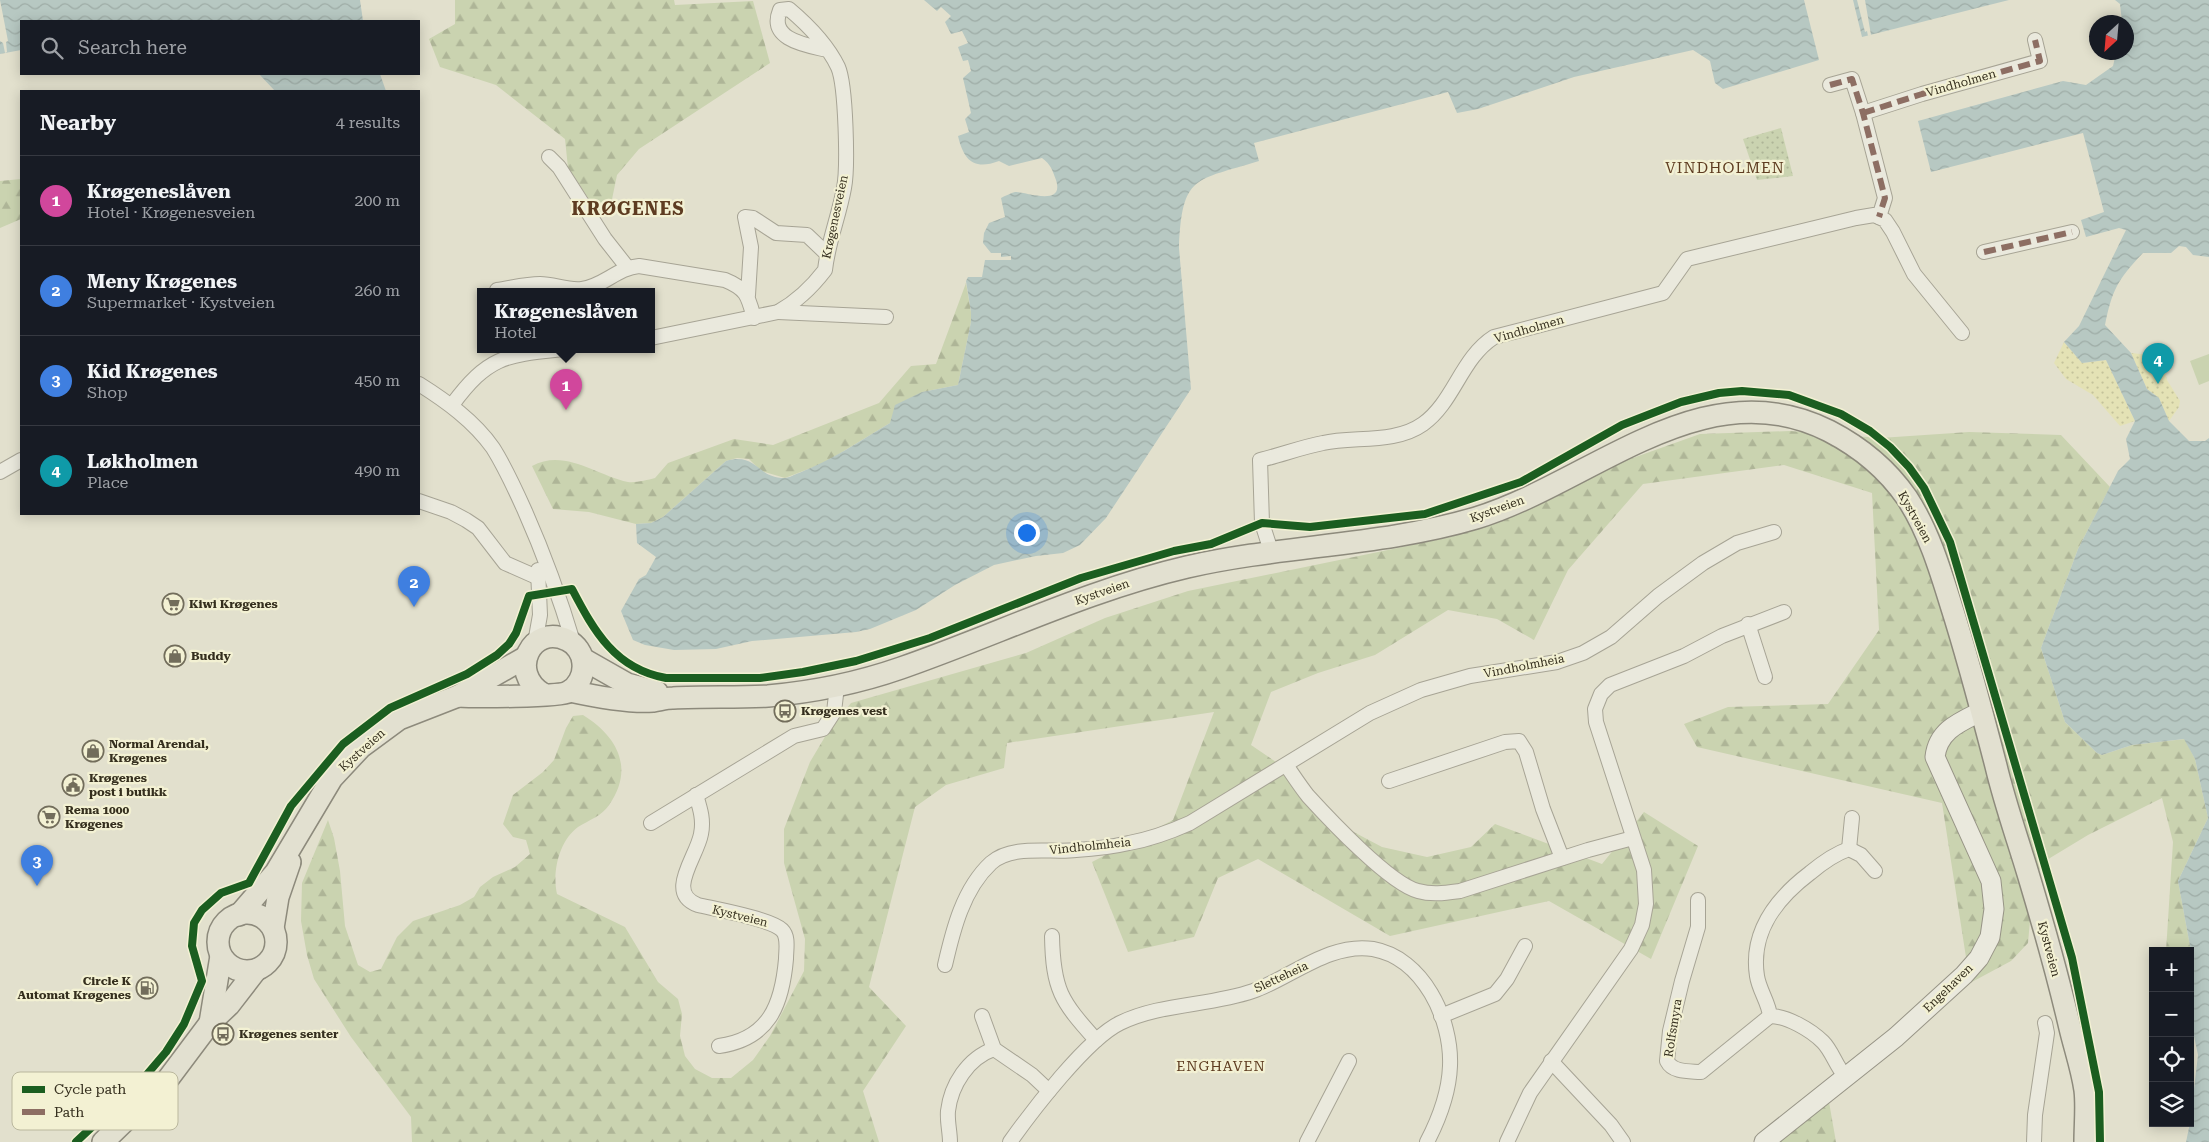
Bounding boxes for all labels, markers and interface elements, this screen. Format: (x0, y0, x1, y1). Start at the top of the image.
north arrow (2089, 15, 2134, 60)
search box (20, 20, 420, 75)
icon: search (38, 34, 66, 62)
text: Search here (78, 36, 187, 59)
street label: Vindholmen (1925, 66, 1998, 100)
text: Nearby (40, 111, 116, 135)
text: 4 results (336, 113, 400, 132)
district label: VINDHOLMEN (1665, 159, 1785, 177)
street label: Krøgenesveien (819, 174, 851, 260)
text: Krøgeneslåven (87, 180, 231, 203)
text: 1 (52, 191, 60, 210)
text: 200 m (354, 191, 400, 210)
district label: KRØGENES (572, 198, 684, 219)
text: Hotel · Krøgenesveien (87, 203, 255, 222)
text: Meny Krøgenes (87, 270, 237, 293)
text: 2 (52, 281, 60, 300)
text: 260 m (354, 281, 400, 300)
popup (477, 288, 655, 353)
text: Supermarket · Kystveien (87, 293, 275, 312)
text: Krøgeneslåven (494, 300, 638, 323)
street label: Vindholmen (1493, 312, 1566, 346)
text: Hotel (494, 323, 537, 342)
pin: 4 (2142, 343, 2174, 384)
text: Kid Krøgenes (87, 360, 218, 383)
pin: 1 (550, 369, 582, 410)
text: 3 (52, 371, 60, 390)
text: 450 m (354, 371, 400, 390)
text: Shop (87, 383, 128, 402)
text: Løkholmen (87, 450, 198, 473)
text: 4 (52, 461, 60, 480)
text: 490 m (354, 461, 400, 480)
text: Place (87, 473, 128, 492)
street label: Kystveien (1895, 489, 1935, 545)
street label: Kystveien (1468, 493, 1526, 525)
your location (1014, 520, 1040, 546)
pin: 2 (398, 566, 430, 607)
street label: Kystveien (1073, 576, 1131, 608)
supermarket icon: Kiwi Krøgenes (161, 592, 185, 616)
place label: Kiwi Krøgenes (189, 597, 278, 611)
shop icon: Buddy (163, 644, 187, 668)
place label: Buddy (191, 649, 231, 663)
street label: Vindholmheia (1482, 651, 1566, 681)
bus stop icon: Krøgenes vest (773, 699, 797, 723)
place label: Krøgenes vest (801, 704, 887, 718)
street label: Kystveien (336, 726, 388, 774)
place label: Normal Arendal, Krøgenes (109, 737, 209, 765)
shop icon: Normal Arendal, Krøgenes (81, 739, 105, 763)
place label: Krøgenes post i butikk (89, 771, 168, 799)
public building icon: Krøgenes post i butikk (61, 773, 85, 797)
place label: Rema 1000 Krøgenes (65, 803, 130, 831)
supermarket icon: Rema 1000 Krøgenes (37, 805, 61, 829)
street label: Vindholmheia (1049, 835, 1132, 857)
pin: 3 (21, 845, 53, 886)
street label: Kystveien (711, 902, 770, 930)
street label: Kystveien (2035, 920, 2063, 979)
map controls (2149, 947, 2194, 1127)
button: + (2149, 947, 2194, 992)
street label: Sletteheia (1252, 958, 1311, 996)
street label: Engehaven (1920, 961, 1976, 1015)
place label: Circle K Automat Krøgenes (18, 974, 132, 1002)
fuel station icon: Circle K Automat Krøgenes (135, 976, 159, 1000)
button: − (2149, 992, 2194, 1037)
street label: Rolfsmyra (1661, 997, 1685, 1058)
bus stop icon: Krøgenes senter (211, 1022, 235, 1046)
place label: Krøgenes senter (239, 1027, 339, 1041)
button: locate (2149, 1037, 2194, 1082)
district label: ENGHAVEN (1176, 1058, 1266, 1074)
legend (12, 1072, 178, 1130)
text: Cycle path (54, 1081, 126, 1097)
button: layers (2149, 1082, 2194, 1127)
text: Path (54, 1104, 84, 1120)

